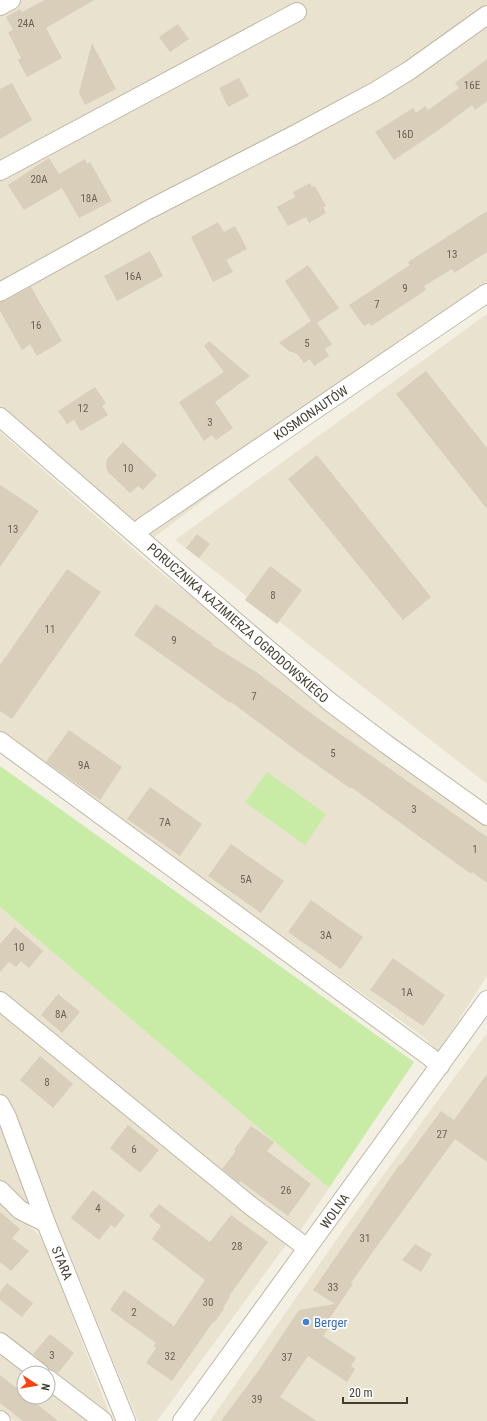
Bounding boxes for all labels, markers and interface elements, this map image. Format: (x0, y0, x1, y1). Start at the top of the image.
house number: 24A (17, 17, 35, 30)
house number: 16E (464, 79, 481, 92)
house number: 16D (396, 128, 414, 141)
house number: 20A (30, 173, 48, 186)
house number: 18A (80, 192, 98, 205)
house number: 13 (447, 248, 457, 261)
house number: 16A (124, 270, 142, 283)
house number: 9 (402, 282, 408, 295)
house number: 7 (374, 298, 380, 311)
house number: 16 (31, 319, 41, 332)
house number: 5 (304, 337, 310, 350)
street label: KOSMONAUTÓW (271, 383, 351, 443)
house number: 12 (78, 402, 88, 415)
house number: 3 (207, 416, 213, 429)
house number: 10 (123, 462, 133, 475)
house number: 13 (8, 523, 18, 536)
street label: PORUCZNIKA KAZIMIERZA OGRODOWSKIEGO (144, 540, 332, 706)
house number: 8 (270, 589, 276, 602)
house number: 11 (45, 623, 55, 636)
house number: 9 (171, 634, 177, 647)
house number: 7 (251, 690, 257, 703)
house number: 5 (330, 747, 336, 760)
house number: 9A (78, 759, 91, 772)
house number: 3 (411, 803, 417, 816)
house number: 7A (159, 816, 172, 829)
house number: 1 (472, 843, 478, 856)
house number: 5A (240, 873, 253, 886)
house number: 3A (320, 929, 333, 942)
house number: 10 (14, 941, 24, 954)
house number: 1A (401, 986, 414, 999)
house number: 8A (55, 1008, 68, 1021)
house number: 8 (44, 1076, 50, 1089)
house number: 27 (437, 1128, 447, 1141)
house number: 6 (131, 1143, 137, 1156)
house number: 26 (281, 1184, 291, 1197)
street label: WOLNA (317, 1190, 353, 1231)
house number: 4 (95, 1202, 101, 1215)
house number: 31 (360, 1232, 370, 1245)
house number: 28 (232, 1240, 242, 1253)
street label: STARA (49, 1244, 76, 1282)
house number: 33 (328, 1281, 338, 1294)
house number: 30 (203, 1296, 213, 1309)
house number: 2 (131, 1306, 137, 1319)
place label: Berger (314, 1315, 348, 1330)
marker: Berger (301, 1317, 311, 1327)
house number: 3 (49, 1349, 55, 1362)
house number: 32 (165, 1350, 175, 1363)
house number: 37 (282, 1351, 292, 1364)
north arrow (16, 1365, 56, 1405)
scale bar (343, 1379, 407, 1405)
text: N (38, 1382, 52, 1392)
text: 20 m (349, 1386, 373, 1400)
house number: 39 (252, 1393, 262, 1406)

